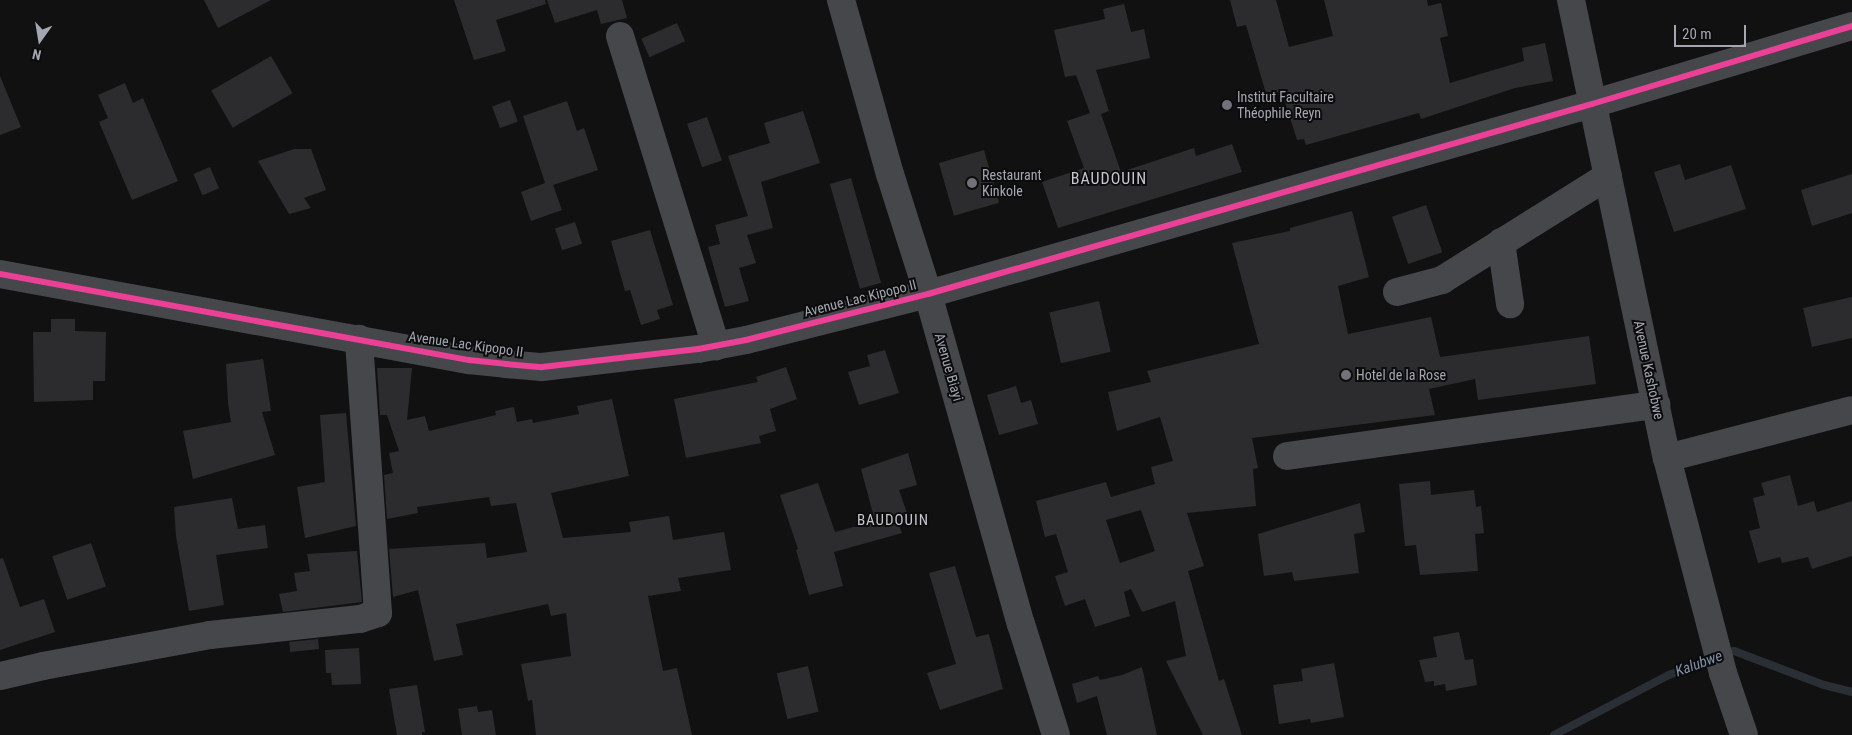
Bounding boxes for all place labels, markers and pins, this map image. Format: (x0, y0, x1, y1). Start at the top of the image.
place label: Institut Facultaire Théophile Reyn (1237, 89, 1334, 121)
marker: Institut Facultaire Théophile Reyn (1221, 99, 1233, 111)
place label: Restaurant Kinkole (982, 167, 1042, 200)
marker: Restaurant Kinkole (966, 177, 978, 189)
place label: Hotel de la Rose (1356, 367, 1446, 383)
marker: Hotel de la Rose (1340, 369, 1352, 381)

